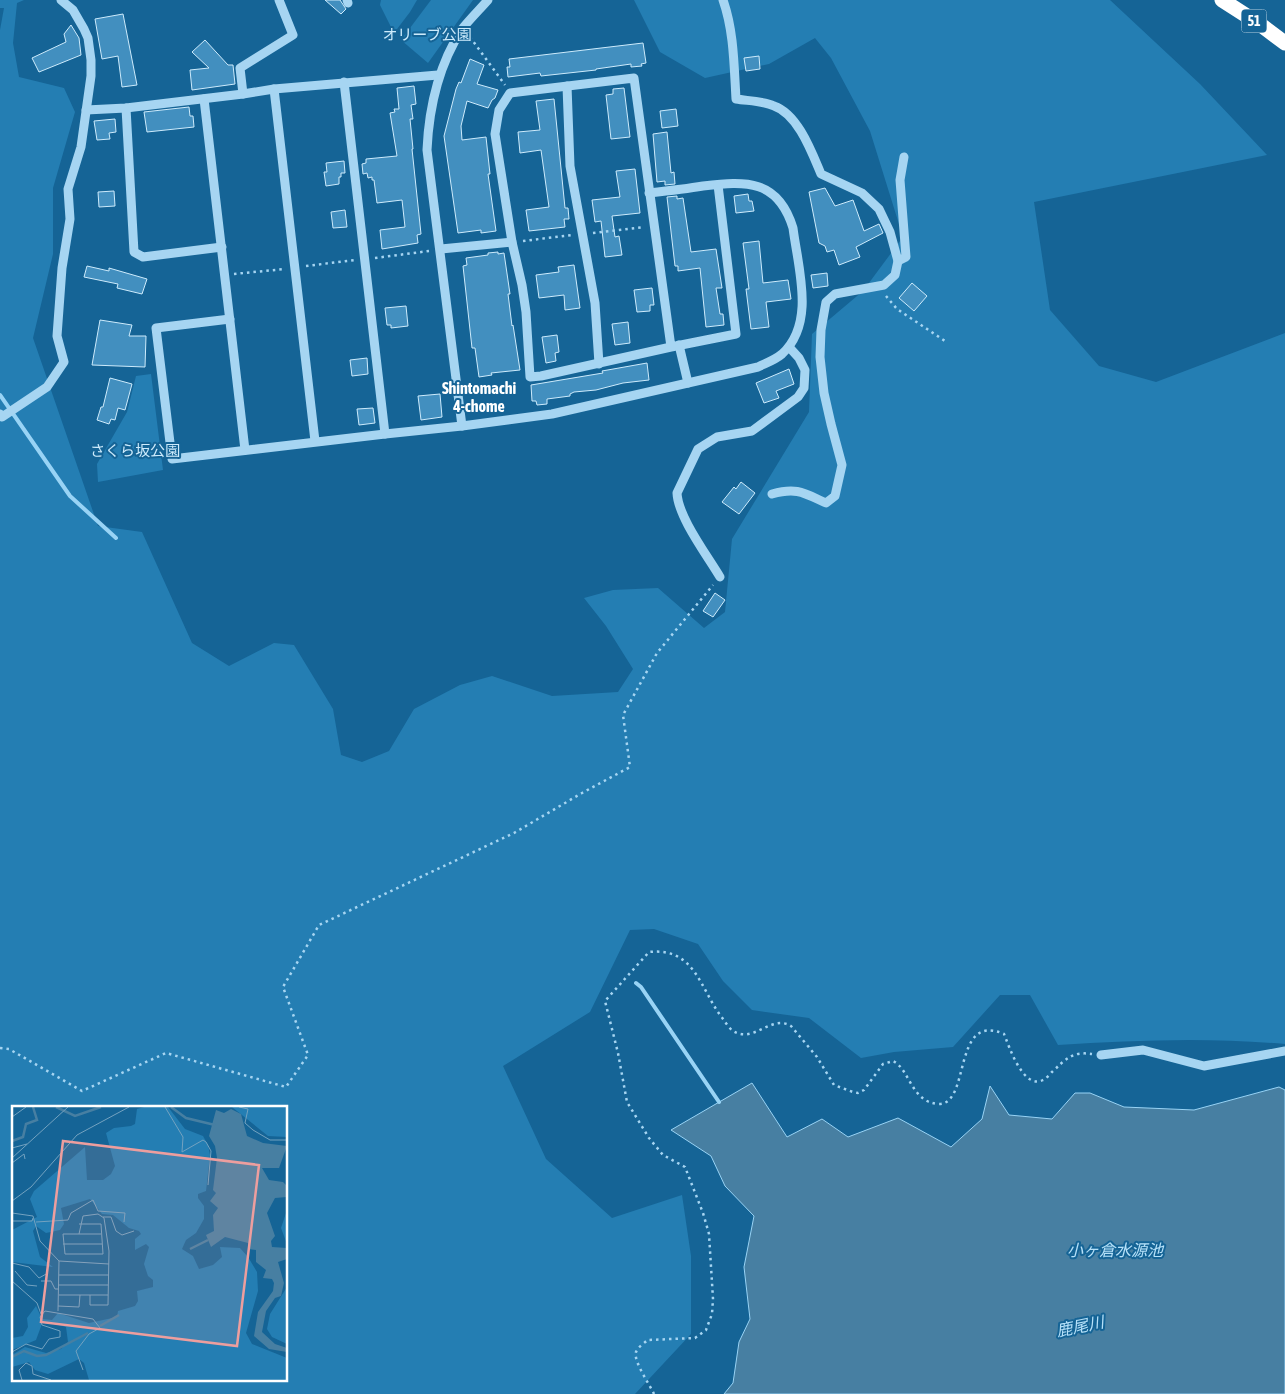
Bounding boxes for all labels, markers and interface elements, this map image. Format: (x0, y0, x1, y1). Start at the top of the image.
road number: 51 (1242, 10, 1266, 32)
park label: オリーブ公園 (382, 26, 472, 43)
district label: Shintomachi 4-chome (442, 379, 516, 415)
park label: さくら坂公園 (90, 442, 180, 459)
inset map (12, 1106, 288, 1382)
water label: 小ヶ倉水源池 (1067, 1241, 1165, 1259)
water label: 鹿尾川 (1055, 1312, 1107, 1339)

